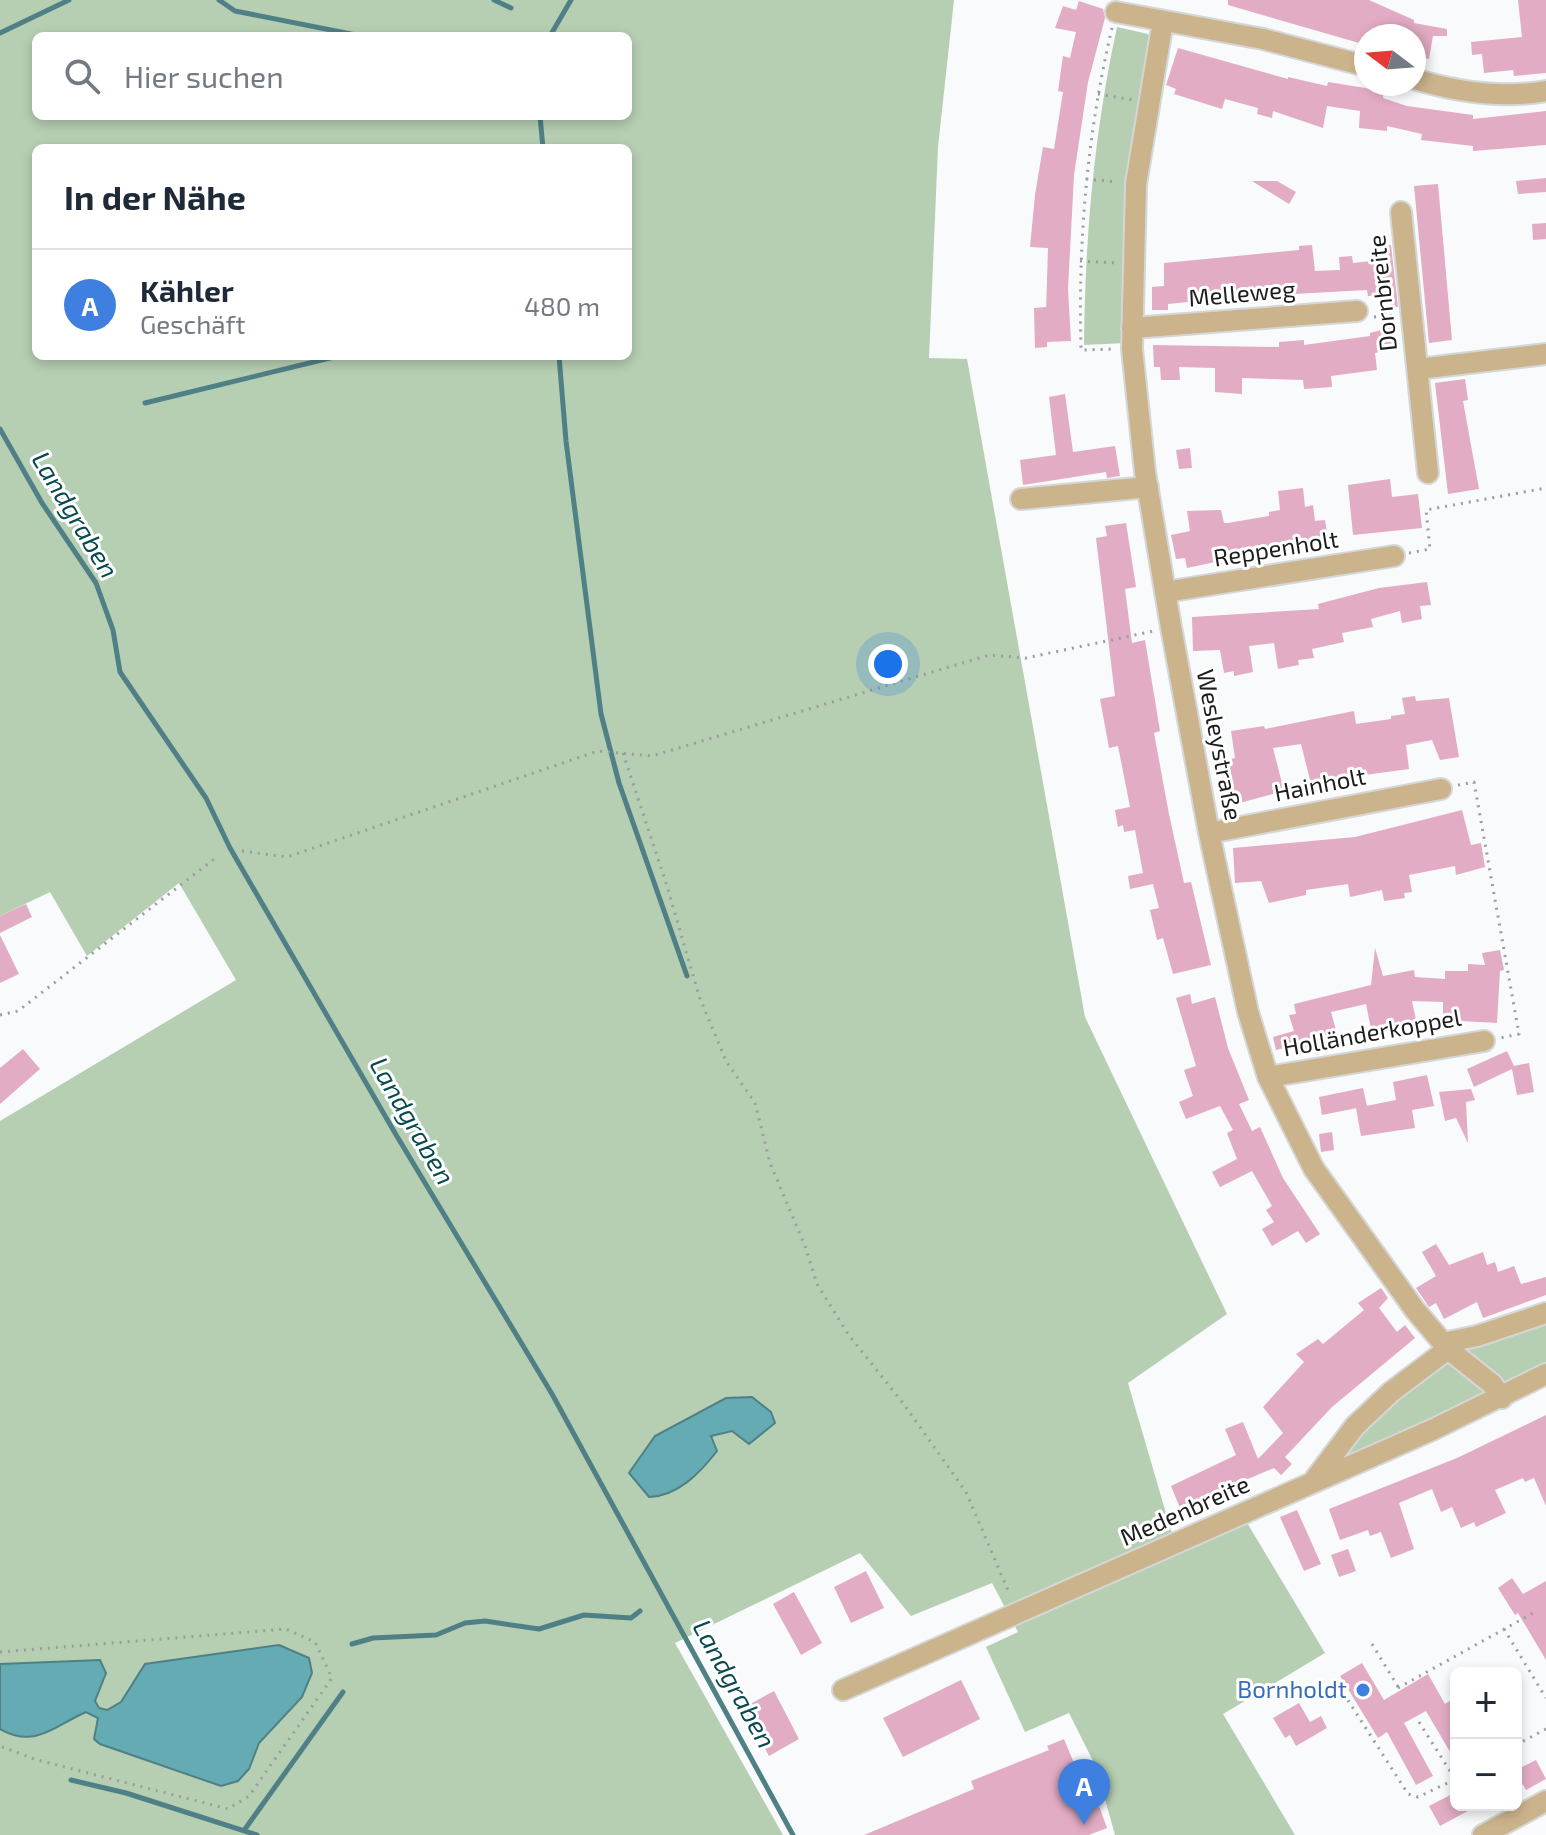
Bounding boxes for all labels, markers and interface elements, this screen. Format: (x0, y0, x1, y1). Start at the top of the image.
north arrow (1354, 24, 1426, 96)
search box (32, 32, 632, 120)
icon: search (60, 54, 104, 98)
text: Hier suchen (124, 58, 284, 94)
text: In der Nähe (64, 176, 246, 217)
street label: Dornbreite (1361, 233, 1402, 353)
text: Kähler (140, 272, 234, 308)
street label: Melleweg (1187, 273, 1296, 312)
text: A (82, 290, 98, 321)
text: 480 m (524, 290, 600, 321)
text: Geschäft (140, 308, 245, 339)
water label: Landgraben (26, 445, 126, 583)
street label: Reppenholt (1211, 523, 1340, 572)
your location (868, 644, 908, 684)
street label: Wesleystraße (1192, 667, 1249, 823)
street label: Hainholt (1271, 760, 1368, 807)
street label: Holländerkoppel (1280, 1002, 1463, 1061)
water label: Landgraben (364, 1051, 462, 1189)
street label: Medenbreite (1115, 1468, 1254, 1551)
water label: Landgraben (687, 1614, 783, 1753)
map controls (1450, 1667, 1522, 1811)
button: + (1450, 1667, 1522, 1739)
place label: Bornholdt (1237, 1674, 1347, 1703)
marker: Bornholdt (1354, 1681, 1372, 1699)
button: − (1450, 1739, 1522, 1811)
pin: A (1058, 1759, 1110, 1825)

